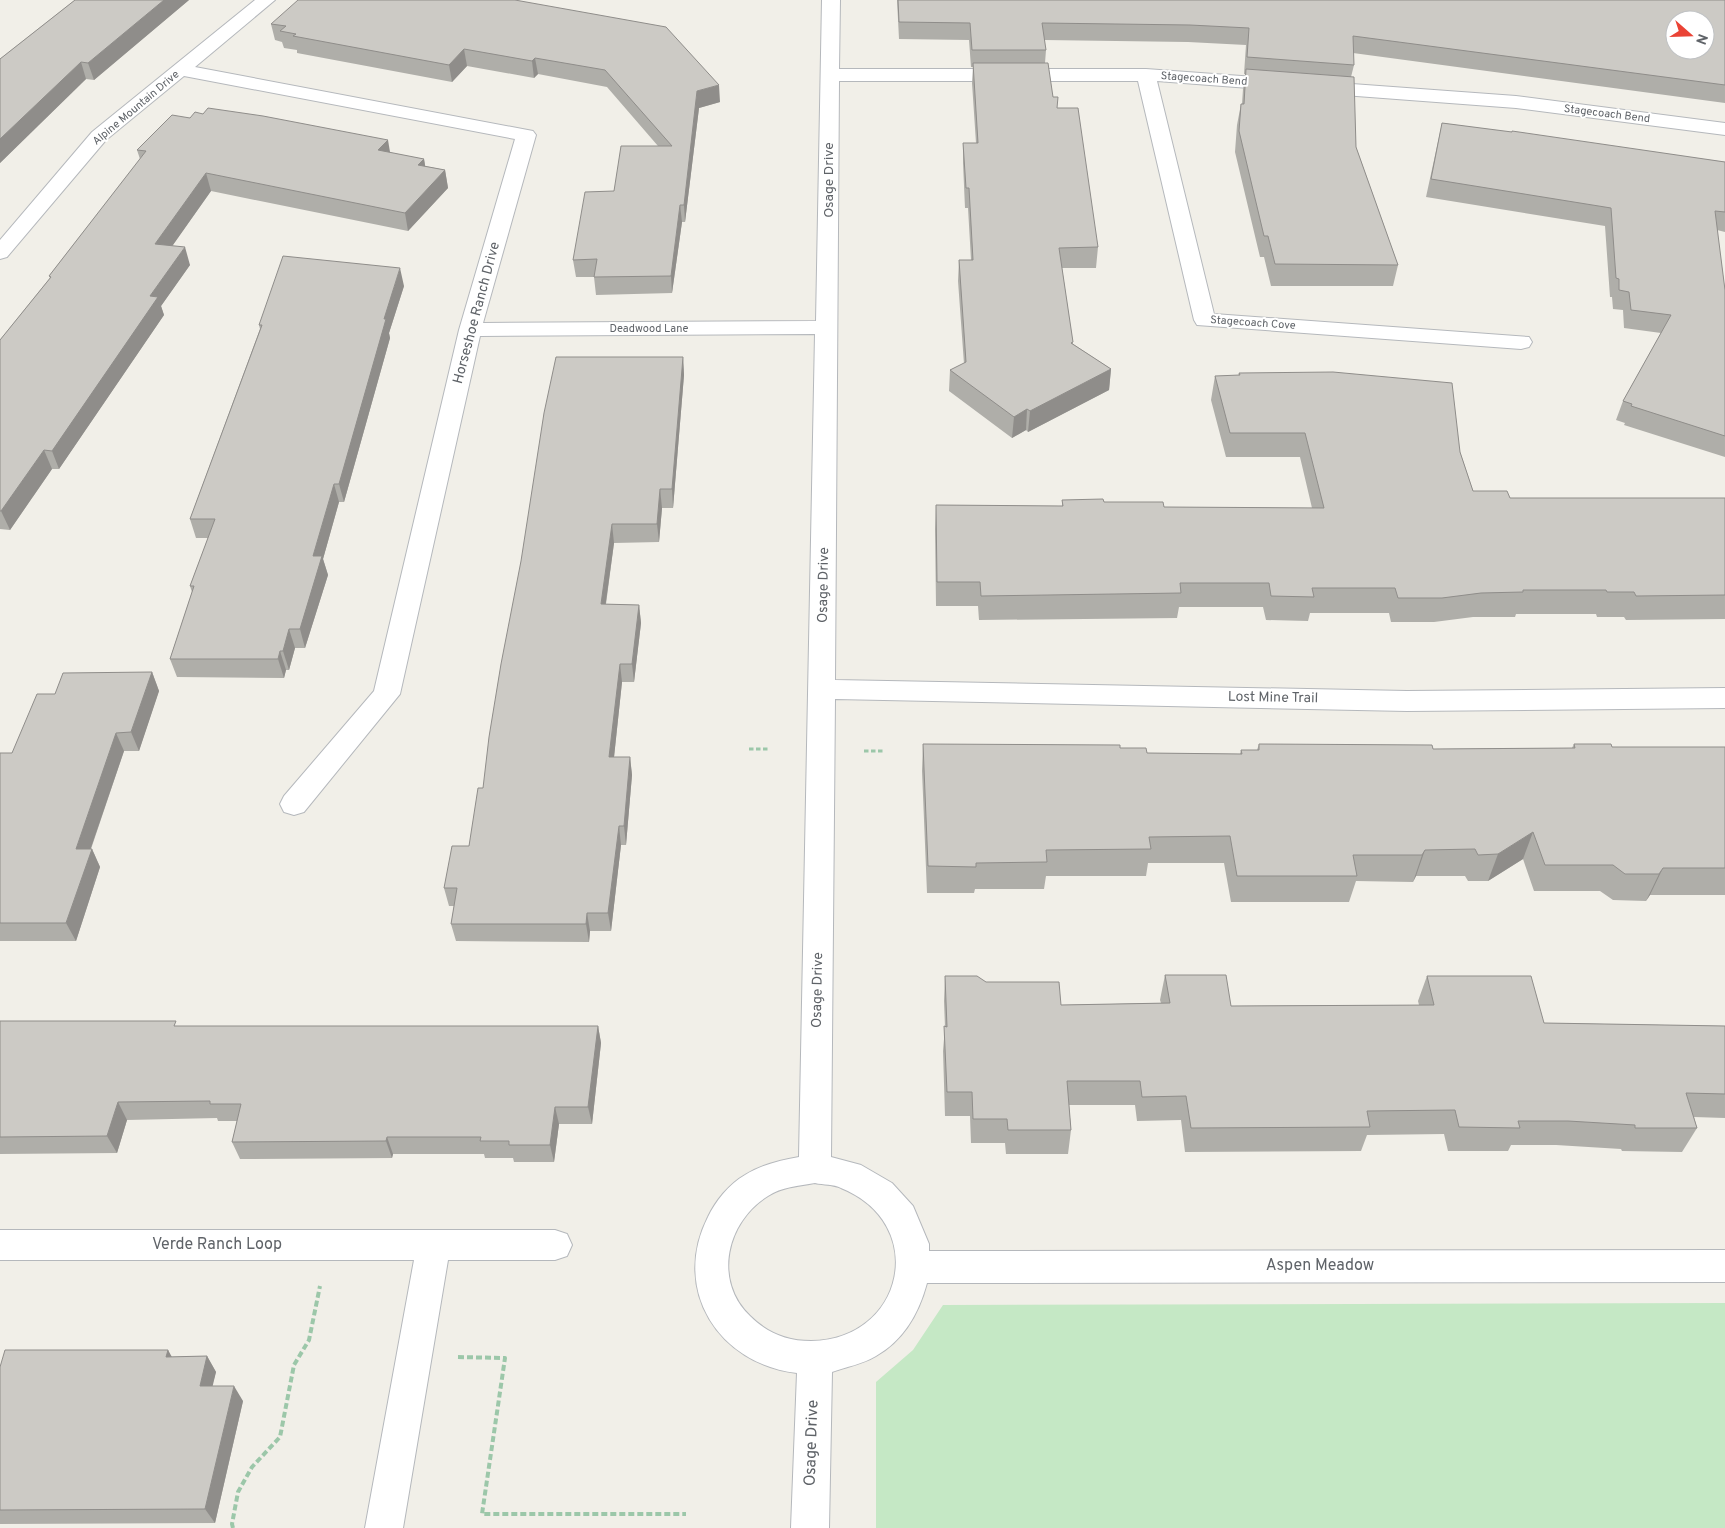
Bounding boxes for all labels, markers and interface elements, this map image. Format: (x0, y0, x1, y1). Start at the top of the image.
north arrow (1665, 10, 1715, 60)
text: N (1691, 31, 1711, 47)
street label: Alpine Mountain Drive (90, 68, 182, 148)
street label: Stagecoach Bend (1160, 69, 1248, 89)
street label: Stagecoach Bend (1563, 102, 1651, 126)
street label: Osage Drive (821, 142, 838, 218)
street label: Horseshoe Ranch Drive (450, 240, 504, 386)
street label: Stagecoach Cove (1210, 313, 1296, 333)
street label: Deadwood Lane (610, 322, 689, 336)
street label: Osage Drive (815, 547, 833, 623)
street label: Lost Mine Trail (1228, 689, 1318, 707)
street label: Osage Drive (809, 952, 827, 1028)
street label: Verde Ranch Loop (152, 1235, 282, 1255)
street label: Aspen Meadow (1266, 1256, 1374, 1276)
street label: Osage Drive (800, 1399, 824, 1487)

